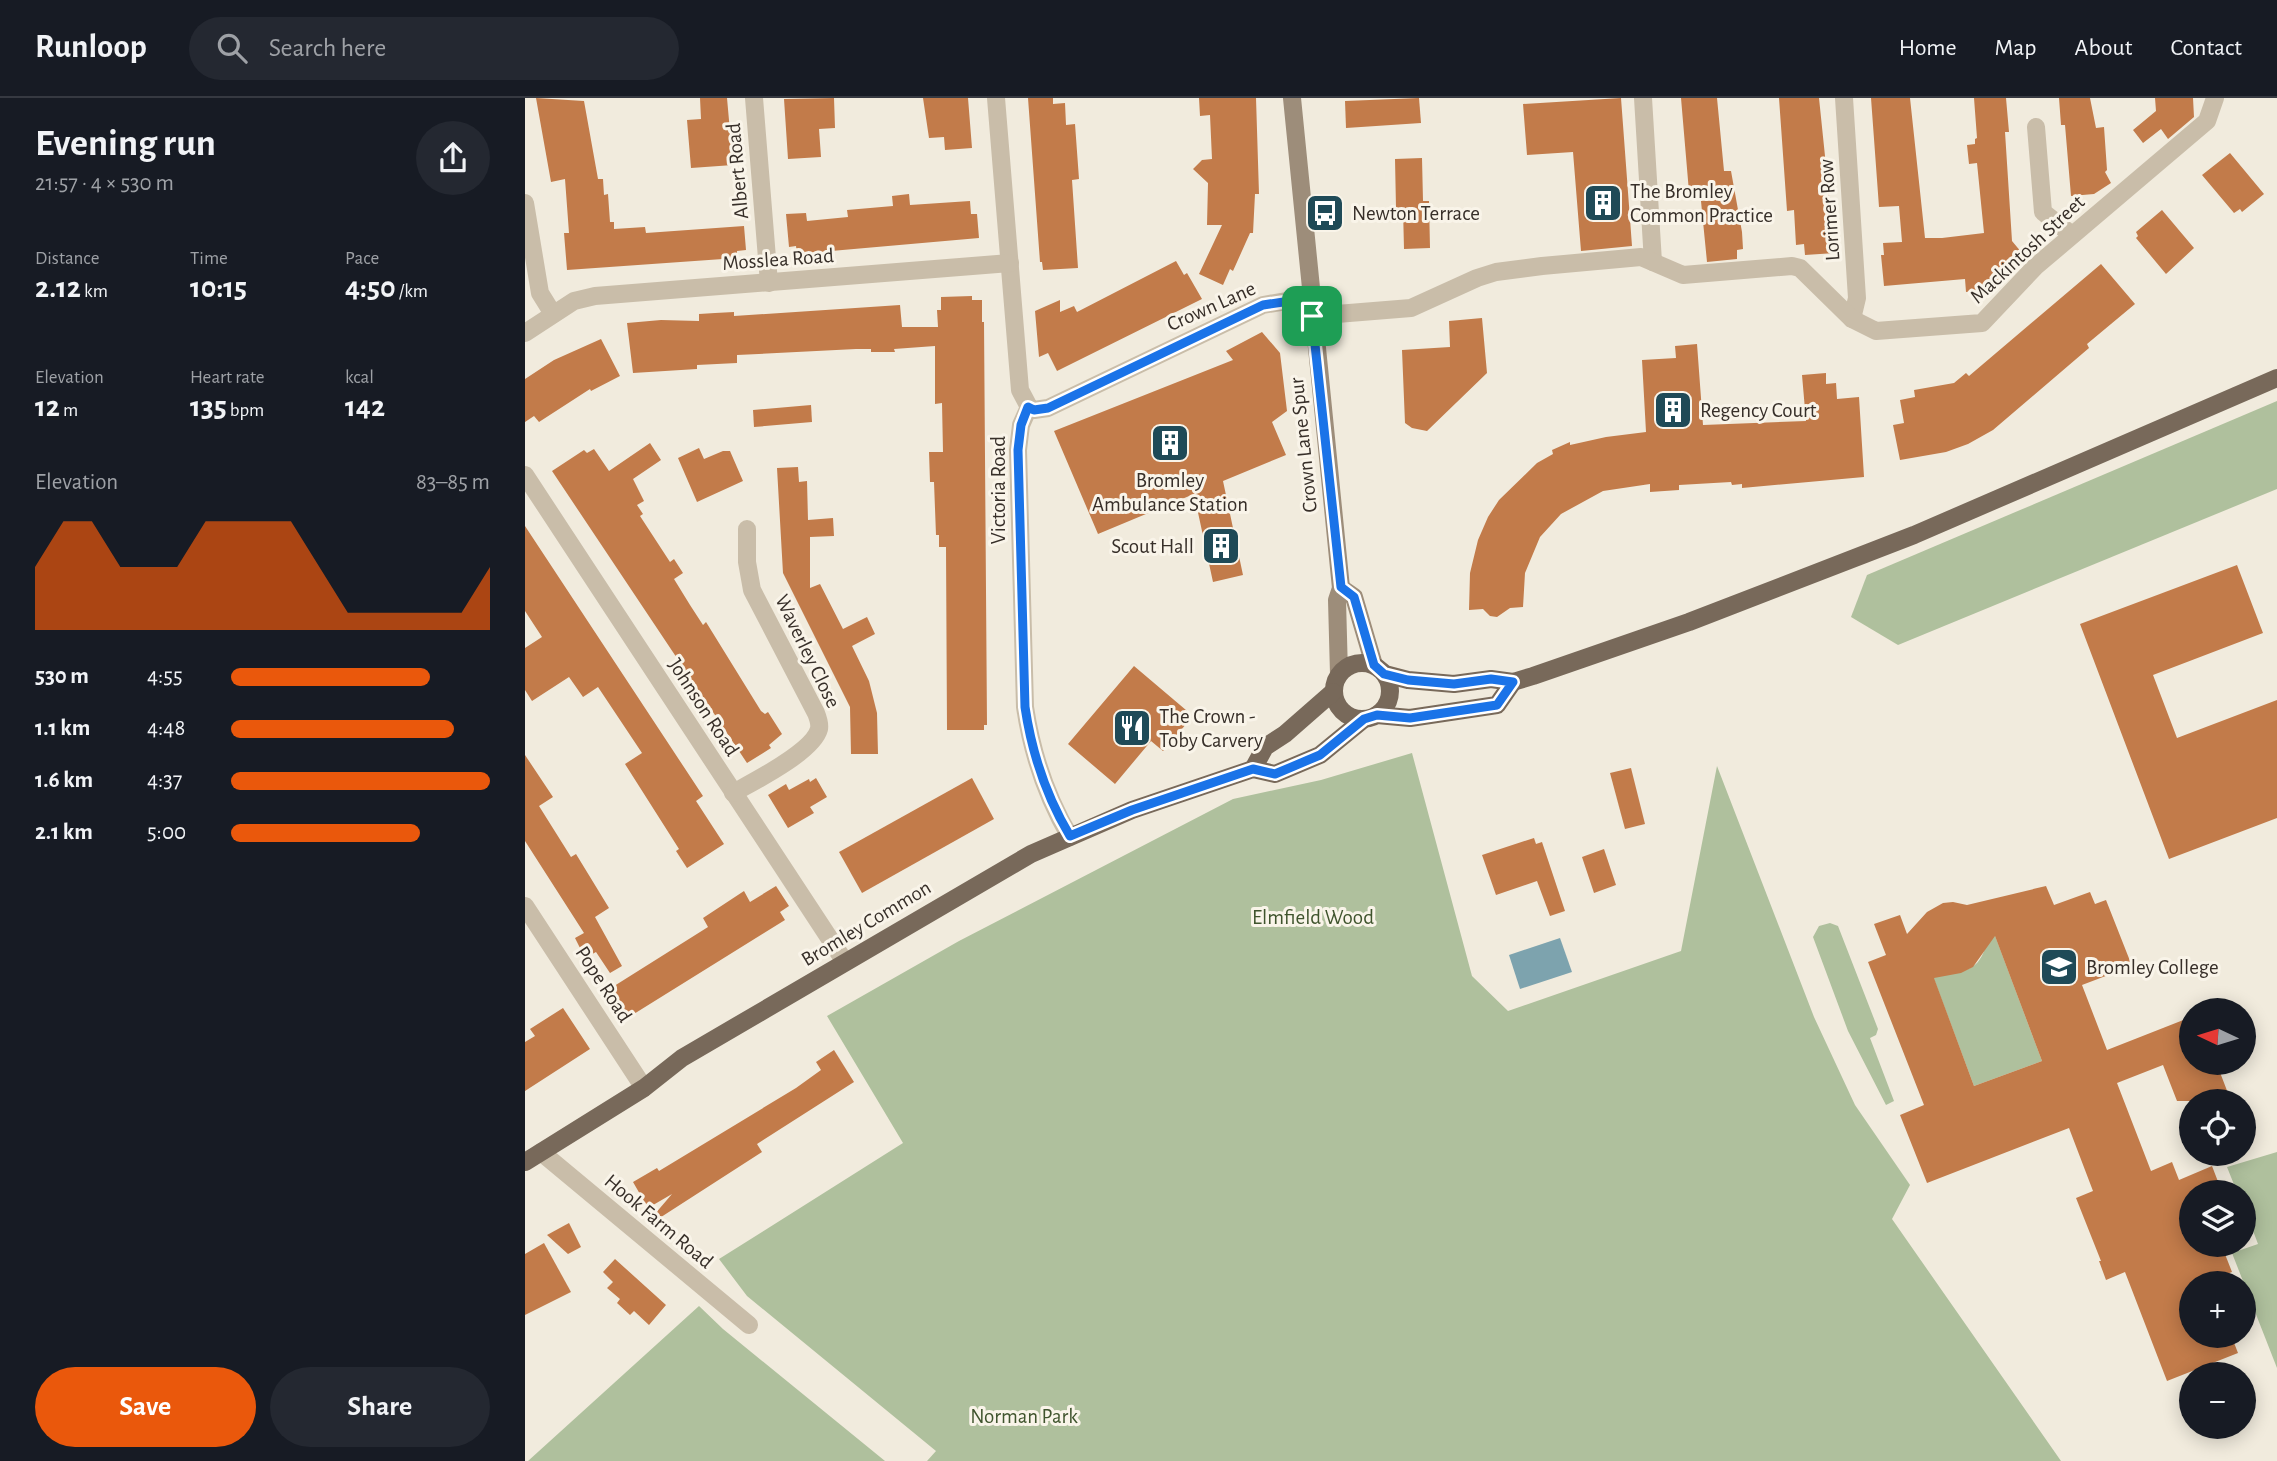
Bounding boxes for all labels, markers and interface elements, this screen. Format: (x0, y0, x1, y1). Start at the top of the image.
search box (189, 17, 679, 80)
icon: search (213, 29, 251, 67)
text: Runloop (35, 31, 147, 64)
text: Search here (269, 35, 386, 61)
text: Home (1899, 36, 1957, 60)
text: Map (1995, 36, 2037, 60)
text: About (2075, 36, 2132, 60)
text: Contact (2170, 36, 2242, 60)
button: share (416, 121, 490, 195)
street label: Albert Road (723, 122, 752, 220)
text: Evening run (35, 125, 216, 163)
street label: Lorimer Row (1815, 158, 1844, 262)
text: 21:57 · 4 × 530 m (35, 172, 174, 195)
place label: The Bromley Common Practice (1630, 181, 1773, 226)
building icon: The Bromley Common Practice (1582, 182, 1624, 224)
street label: Mackintosh Street (1966, 191, 2089, 307)
bus stop icon: Newton Terrace (1304, 192, 1346, 234)
place label: Newton Terrace (1352, 203, 1480, 224)
street label: Mosslea Road (722, 245, 835, 274)
text: Distance (35, 249, 99, 268)
text: Time (190, 249, 228, 268)
text: Pace (345, 249, 379, 268)
text: 2.12 (35, 273, 81, 303)
text: 10:15 (190, 273, 247, 303)
text: 4:50 (345, 273, 396, 303)
street label: Crown Lane (1164, 278, 1259, 335)
text: km (81, 282, 108, 301)
text: /km (396, 282, 428, 301)
pin (1282, 286, 1342, 346)
icon: arrive (1293, 297, 1331, 335)
text: Elevation (35, 368, 104, 387)
text: Heart rate (190, 368, 265, 387)
text: kcal (345, 368, 374, 387)
street label: Crown Lane Spur (1286, 376, 1321, 514)
building icon: Regency Court (1652, 389, 1694, 431)
text: 12 (35, 392, 60, 422)
text: 135 (190, 392, 227, 422)
text: 142 (345, 392, 385, 422)
place label: Regency Court (1700, 400, 1817, 421)
text: m (60, 401, 78, 420)
text: bpm (227, 401, 264, 420)
building icon: Bromley Ambulance Station (1149, 422, 1191, 464)
street label: Victoria Road (988, 436, 1009, 544)
place label: Bromley Ambulance Station (1092, 470, 1248, 515)
text: Elevation (35, 471, 118, 494)
text: 83–85 m (416, 471, 490, 494)
building icon: Scout Hall (1200, 525, 1242, 567)
place label: Scout Hall (1111, 536, 1194, 557)
street label: Waverley Close (771, 591, 844, 711)
street label: Johnson Road (664, 655, 743, 760)
text: 530 m (35, 665, 89, 688)
text: 4:55 (147, 665, 183, 688)
place label: The Crown - Toby Carvery (1159, 706, 1263, 751)
restaurant icon: The Crown - Toby Carvery (1111, 707, 1153, 749)
text: 1.1 km (35, 717, 90, 740)
text: 4:48 (147, 717, 185, 740)
text: 1.6 km (35, 769, 93, 792)
text: 4:37 (147, 769, 182, 792)
text: 2.1 km (35, 821, 93, 844)
text: 5:00 (147, 821, 186, 844)
street label: Bromley Common (798, 877, 935, 970)
park label: Elmfield Wood (1252, 907, 1374, 928)
street label: Pope Road (571, 943, 636, 1026)
school or university icon: Bromley College (2038, 946, 2080, 988)
place label: Bromley College (2086, 957, 2219, 978)
north arrow (2179, 998, 2256, 1074)
map controls (2179, 998, 2256, 1439)
button: locate (2179, 1089, 2256, 1166)
street label: Hook Farm Road (600, 1170, 717, 1273)
button: layers (2179, 1180, 2256, 1257)
button: + (2179, 1271, 2256, 1348)
button: − (2179, 1362, 2256, 1439)
button: Save (35, 1367, 256, 1447)
button: Share (270, 1367, 490, 1447)
park label: Norman Park (970, 1406, 1078, 1427)

